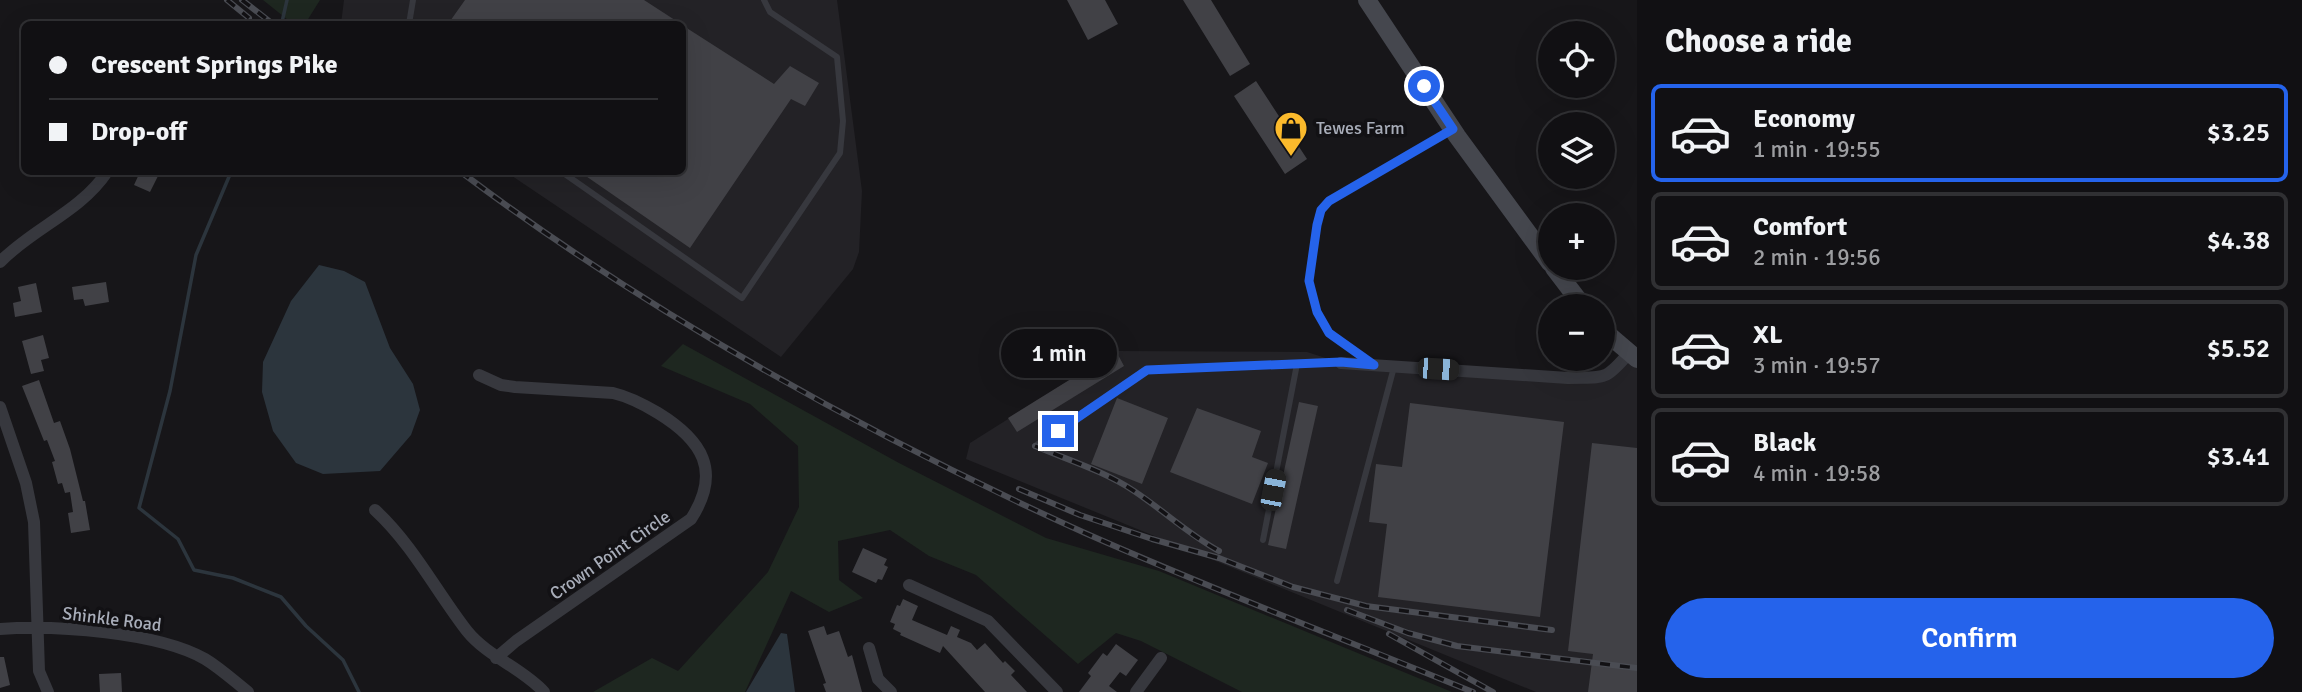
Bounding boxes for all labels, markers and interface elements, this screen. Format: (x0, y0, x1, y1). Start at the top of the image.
map controls (1538, 21, 1615, 371)
button: locate (1538, 21, 1615, 98)
text: Choose a ride (1665, 22, 1852, 61)
text: Crescent Springs Pike (91, 49, 338, 81)
route start (1408, 70, 1440, 102)
icon: car (1669, 102, 1732, 165)
text: Economy (1753, 103, 1855, 135)
shop icon: Tewes Farm (1272, 109, 1310, 158)
button: layers (1538, 112, 1615, 189)
text: Drop-off (91, 116, 187, 148)
place label: Tewes Farm (1316, 117, 1405, 139)
text: $3.25 (2207, 117, 2270, 149)
text: 1 min · 19:55 (1753, 135, 1881, 164)
button: + (1538, 203, 1615, 280)
icon: car (1669, 210, 1732, 273)
text: Comfort (1753, 211, 1847, 243)
text: $4.38 (2207, 225, 2270, 257)
text: 2 min · 19:56 (1753, 243, 1881, 272)
button: − (1538, 294, 1615, 371)
icon: car (1669, 318, 1732, 381)
text: XL (1753, 319, 1783, 351)
callout: 1 min (1000, 330, 1116, 378)
text: $5.52 (2207, 333, 2270, 365)
text: 1 min (1031, 339, 1087, 368)
text: 3 min · 19:57 (1753, 351, 1881, 380)
car (1417, 357, 1460, 381)
route end (1042, 415, 1074, 447)
icon: car (1669, 426, 1732, 489)
text: Black (1753, 427, 1816, 459)
text: $3.41 (2207, 441, 2270, 473)
text: 4 min · 19:58 (1753, 459, 1881, 488)
car (1259, 467, 1288, 513)
street label: Crown Point Circle (546, 505, 674, 605)
button: Confirm (1665, 598, 2274, 678)
street label: Shinkle Road (61, 602, 163, 636)

